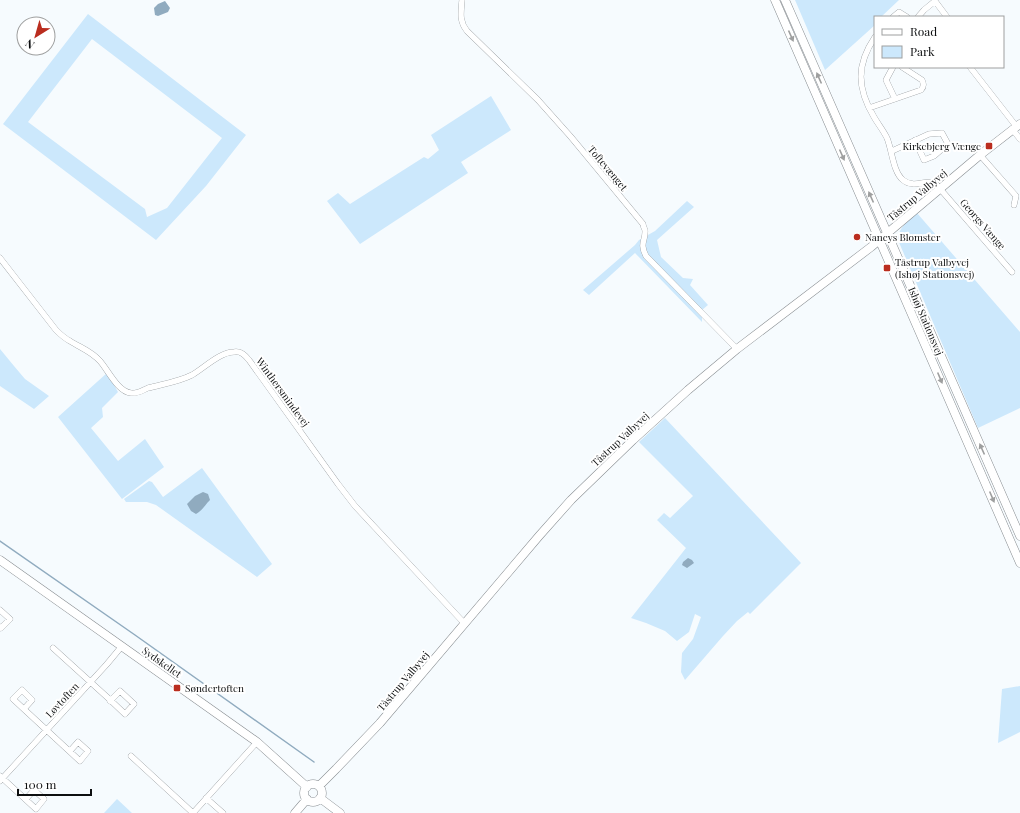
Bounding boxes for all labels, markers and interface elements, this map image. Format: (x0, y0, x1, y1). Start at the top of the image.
north arrow (16, 16, 56, 56)
legend (874, 16, 1004, 68)
text: Road (910, 23, 937, 39)
one-way arrow (788, 30, 794, 42)
text: N (22, 36, 37, 53)
text: Park (910, 43, 935, 59)
one-way arrow (816, 72, 822, 84)
place label: Kirkebjerg Vænge (903, 139, 981, 153)
marker: Kirkebjerg Vænge (984, 141, 994, 151)
street label: Toftevænget (585, 142, 631, 194)
one-way arrow (839, 149, 846, 161)
street label: Tåstrup Valbyvej (884, 166, 950, 224)
one-way arrow (868, 191, 874, 203)
street label: Georgs Vænge (957, 196, 1009, 252)
place label: Nancys Blomster (865, 230, 941, 244)
marker: Nancys Blomster (852, 232, 862, 242)
place label: Tåstrup Valbyvej (Ishøj Stationsvej) (895, 255, 974, 281)
marker: Tåstrup Valbyvej (Ishøj Stationsvej) (882, 263, 892, 273)
street label: Ishøj Stationsvej (905, 285, 947, 357)
street label: Winthersmindevej (253, 354, 313, 429)
one-way arrow (937, 372, 943, 384)
street label: Tåstrup Valbyvej (588, 409, 652, 469)
one-way arrow (979, 444, 985, 455)
one-way arrow (989, 492, 995, 504)
street label: Sydskellet (139, 643, 185, 681)
street label: Tåstrup Valbyvej (374, 648, 432, 714)
street label: Løvtoften (42, 679, 82, 721)
place label: Søndertoften (185, 681, 244, 695)
marker: Søndertoften (172, 683, 182, 693)
scale bar (18, 771, 91, 797)
text: 100 m (24, 776, 57, 792)

